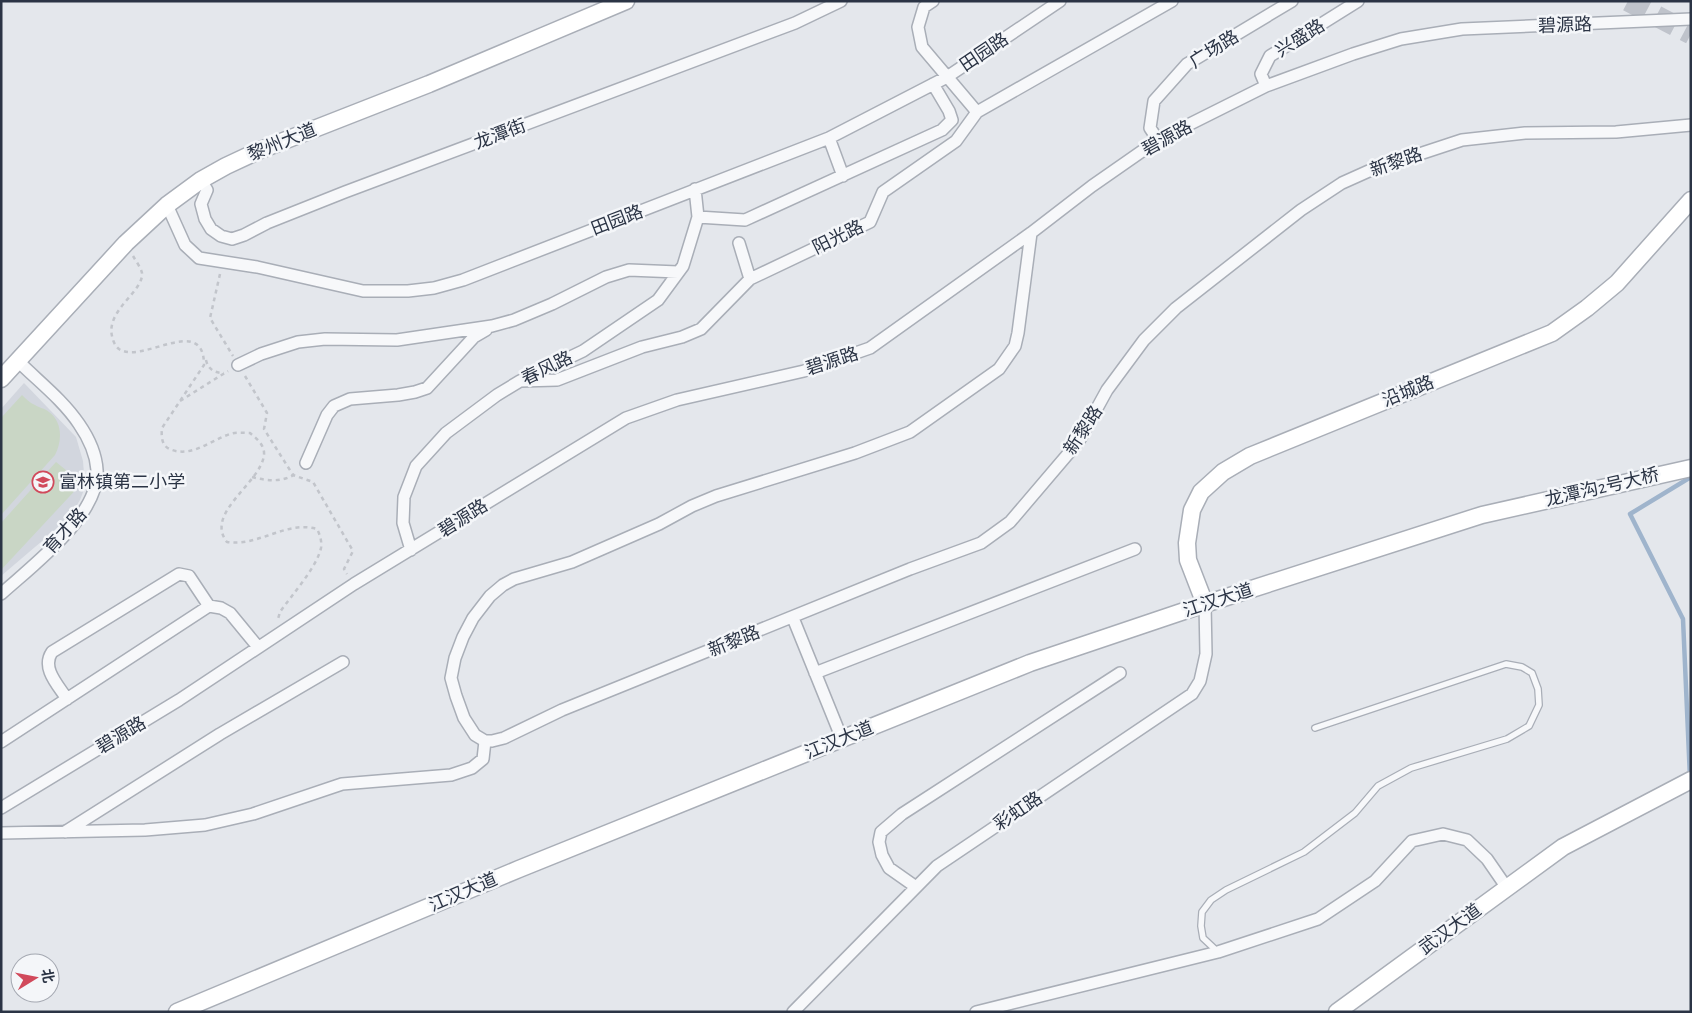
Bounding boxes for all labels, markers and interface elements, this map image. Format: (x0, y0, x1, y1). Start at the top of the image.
street label: 碧源路 (1538, 14, 1592, 36)
street label: 兴盛路 (1272, 15, 1328, 61)
street label: 广场路 (1186, 26, 1242, 72)
street label: 田园路 (956, 29, 1012, 75)
street label: 龙潭街 (471, 115, 529, 153)
street label: 碧源路 (1139, 116, 1195, 160)
street label: 黎州大道 (245, 119, 319, 165)
street label: 新黎路 (1367, 144, 1425, 180)
street label: 田园路 (588, 201, 646, 239)
street label: 阳光路 (809, 216, 867, 258)
street label: 碧源路 (803, 343, 861, 379)
street label: 春风路 (518, 347, 576, 389)
street label: 沿城路 (1379, 372, 1437, 410)
street label: 新黎路 (1060, 402, 1106, 458)
street label: 龙潭沟2号大桥 (1543, 464, 1661, 510)
school or university icon: 富林镇第二小学 (31, 470, 55, 494)
place label: 富林镇第二小学 (59, 472, 185, 492)
street label: 碧源路 (435, 495, 491, 541)
street label: 育才路 (40, 504, 90, 558)
street label: 江汉大道 (1181, 579, 1255, 621)
street label: 新黎路 (705, 622, 763, 660)
street label: 碧源路 (93, 713, 149, 757)
street label: 江汉大道 (802, 717, 876, 763)
street label: 彩虹路 (990, 788, 1046, 834)
street label: 江汉大道 (426, 869, 500, 915)
street label: 武汉大道 (1415, 900, 1485, 958)
north arrow (10, 953, 60, 1003)
text: 北 (39, 968, 56, 984)

